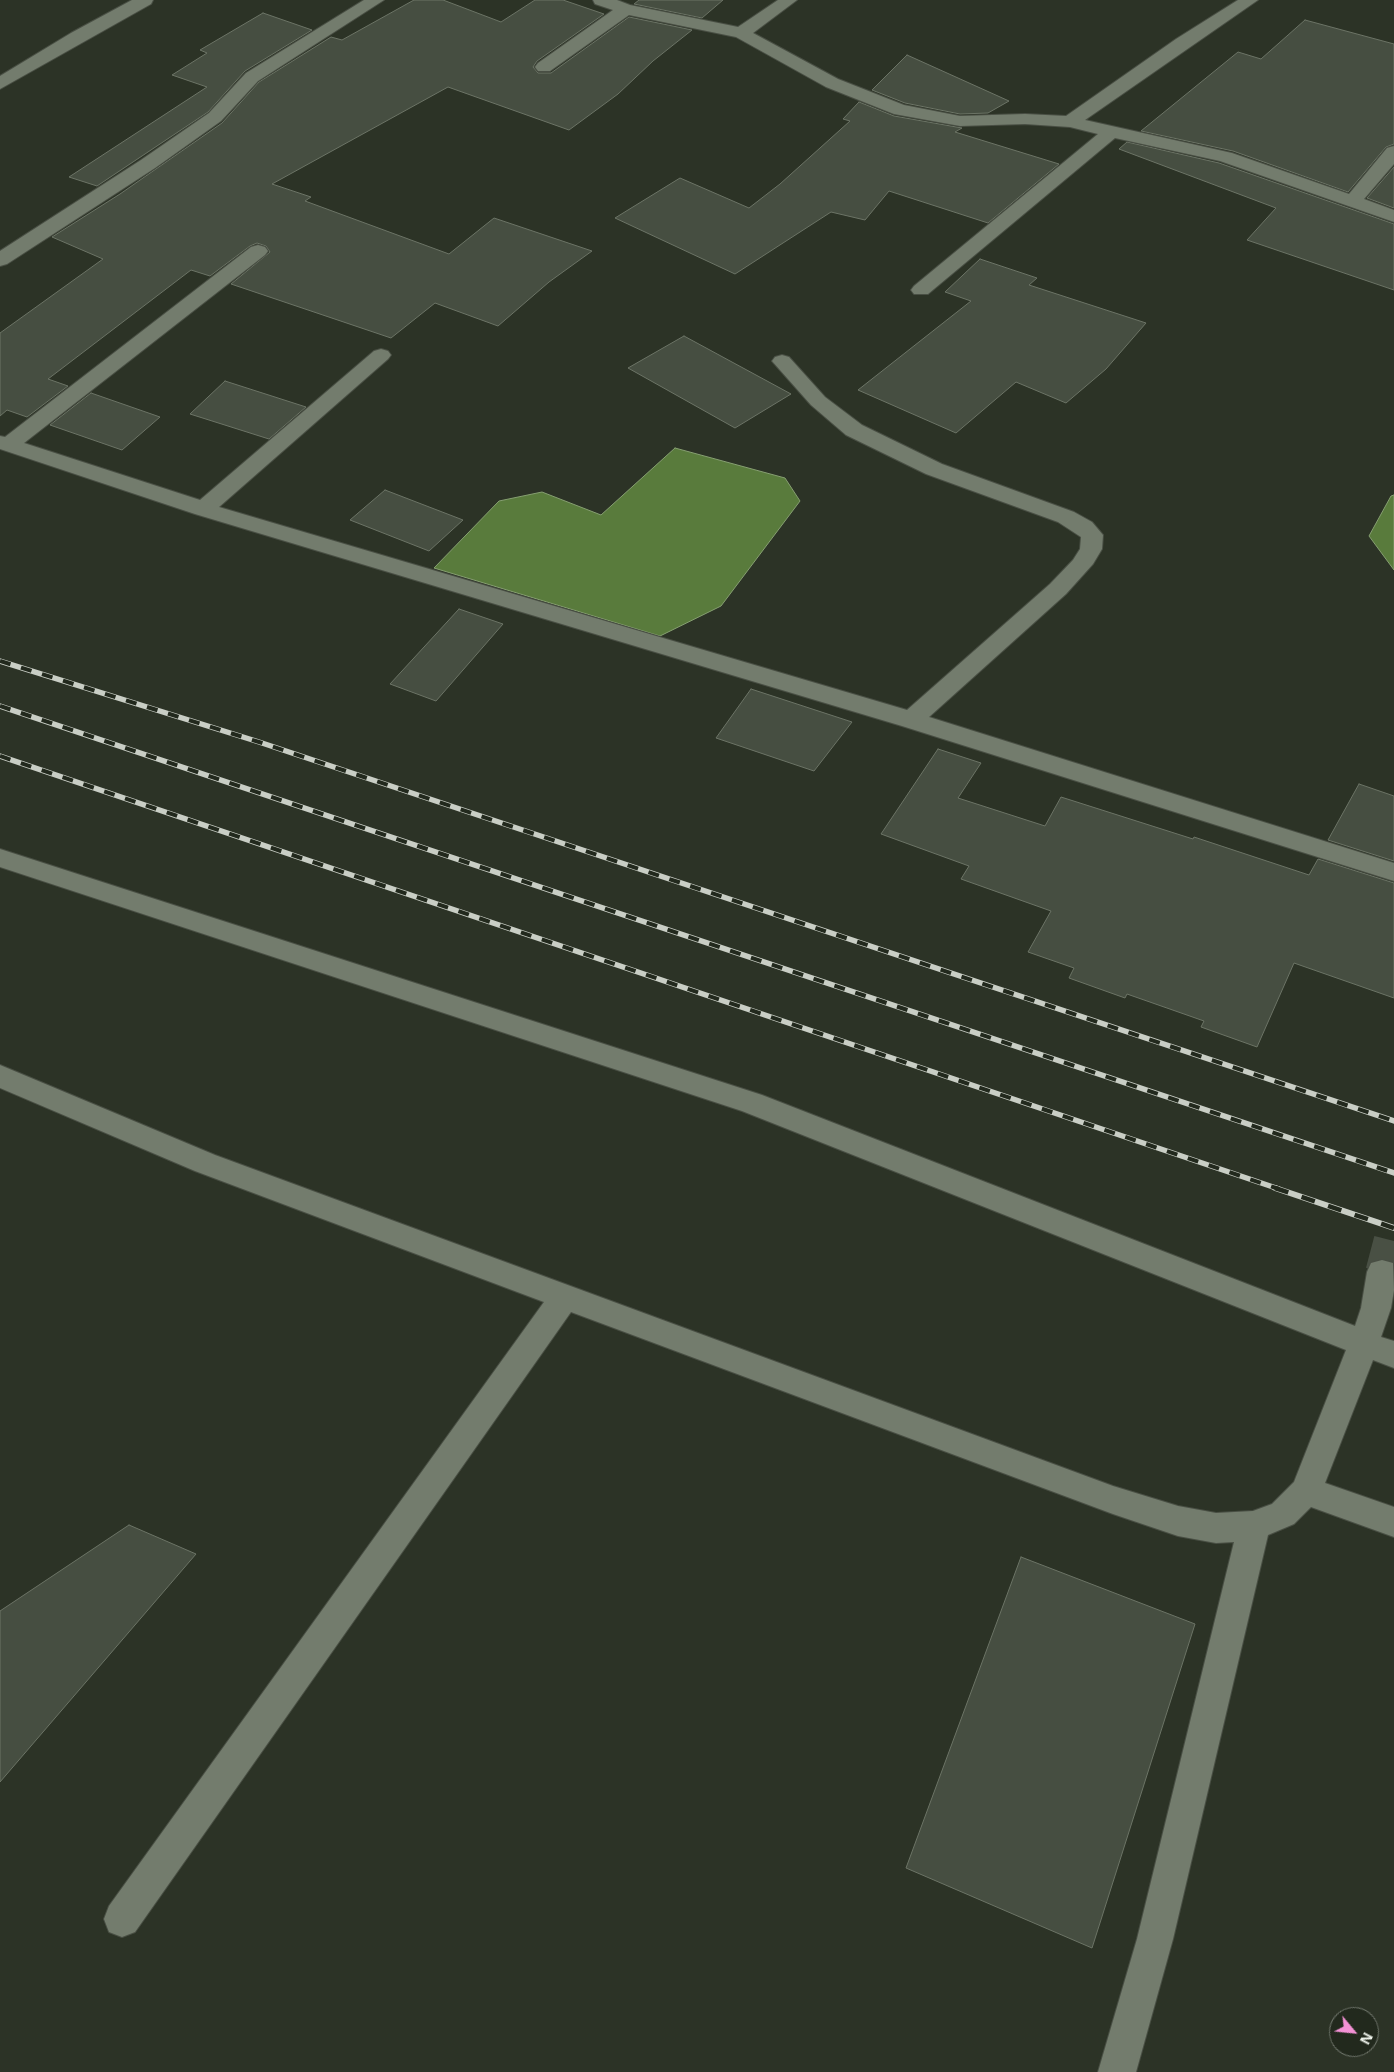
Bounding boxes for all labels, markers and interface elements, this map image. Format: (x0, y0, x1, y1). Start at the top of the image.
north arrow (1329, 2007, 1379, 2057)
text: N (1356, 2029, 1378, 2048)

